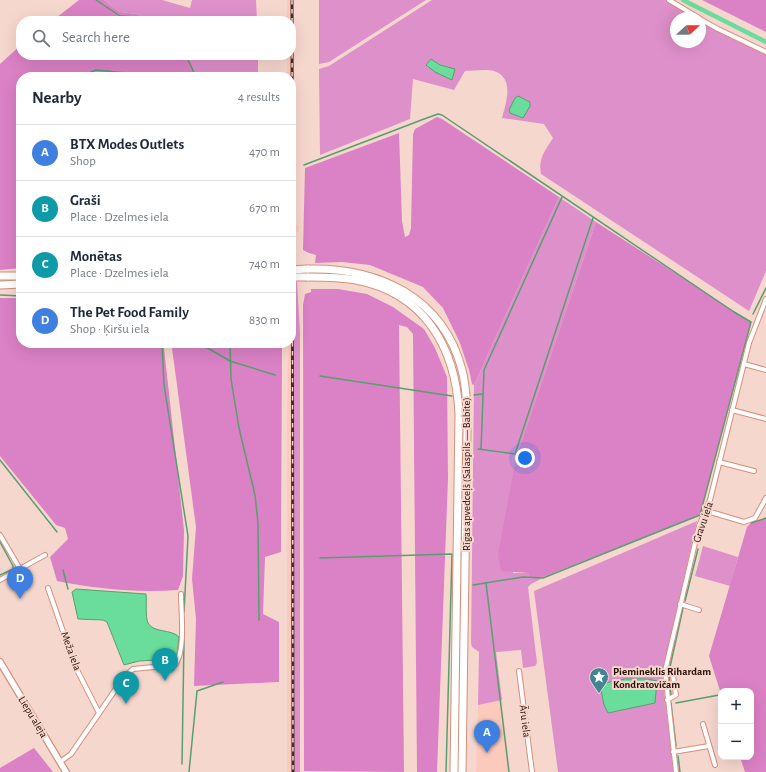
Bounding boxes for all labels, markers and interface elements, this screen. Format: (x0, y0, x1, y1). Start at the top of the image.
north arrow (670, 12, 706, 48)
search box (16, 16, 296, 60)
icon: search (30, 27, 52, 49)
text: Search here (62, 30, 130, 45)
text: Nearby (32, 89, 82, 106)
text: 4 results (238, 91, 280, 104)
text: BTX Modes Outlets (70, 137, 184, 152)
text: A (41, 146, 49, 159)
text: 470 m (249, 146, 280, 159)
text: Shop (70, 155, 96, 168)
text: Graši (70, 193, 101, 208)
text: B (41, 202, 49, 215)
text: 670 m (249, 202, 280, 215)
text: Place · Dzelmes iela (70, 211, 169, 224)
text: Monētas (70, 249, 122, 264)
text: C (42, 258, 48, 271)
text: 740 m (249, 258, 280, 271)
text: Place · Dzelmes iela (70, 267, 169, 280)
text: The Pet Food Family (70, 305, 189, 320)
text: D (41, 314, 49, 327)
text: 830 m (249, 314, 280, 327)
text: Shop · Ķiršu iela (70, 323, 149, 336)
street label: Rīgas apvedceļš (Salaspils — Babīte) (461, 397, 473, 551)
your location (515, 448, 535, 468)
street label: Gravu iela (691, 500, 715, 544)
pin: D (7, 566, 33, 599)
street label: Meža iela (59, 630, 83, 672)
pin: B (152, 648, 178, 681)
place icon: Piemineklis Rihardam Kondratovičam (588, 666, 610, 694)
place label: Piemineklis Rihardam Kondratovičam (613, 666, 711, 690)
pin: C (113, 671, 139, 704)
map controls (718, 688, 754, 760)
button: + (718, 688, 754, 724)
street label: Liepu aleja (16, 694, 50, 740)
street label: Āru iela (518, 704, 532, 738)
pin: A (474, 720, 500, 753)
button: − (718, 724, 754, 760)

